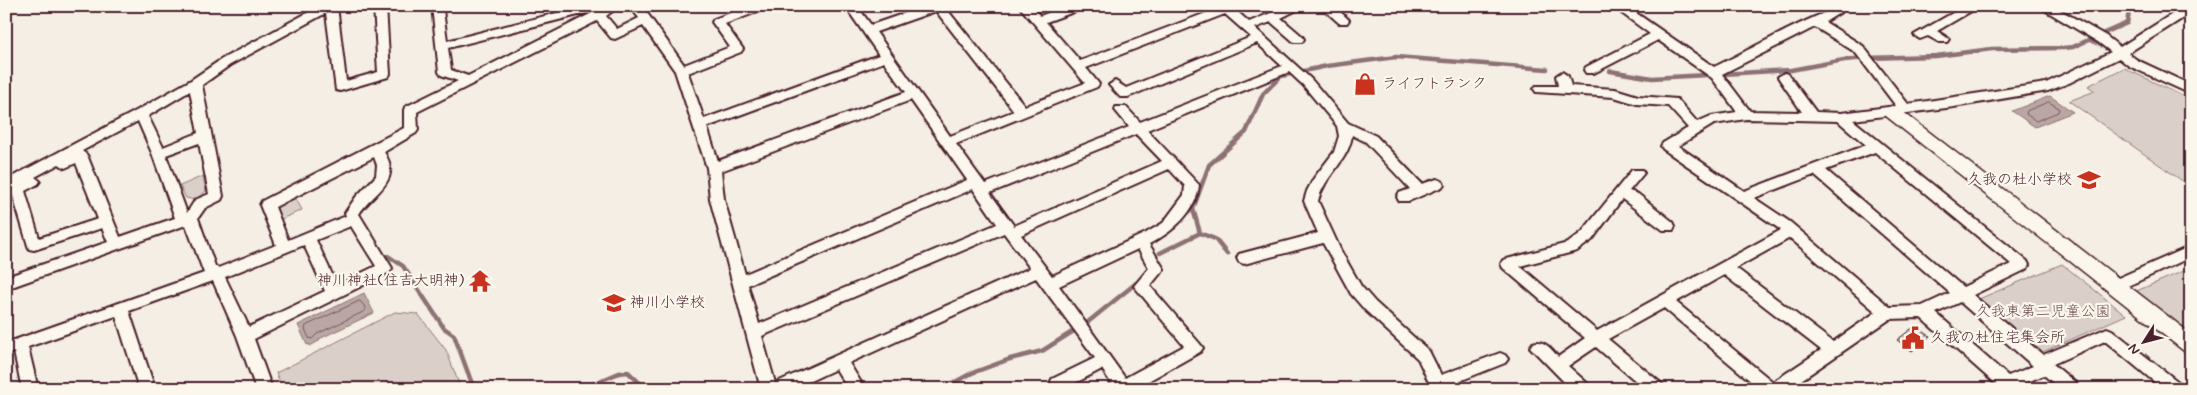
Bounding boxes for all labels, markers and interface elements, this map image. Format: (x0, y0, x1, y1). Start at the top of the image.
shop icon: ライフトランク (1352, 71, 1378, 97)
place label: ライフトランク (1382, 74, 1486, 94)
school or university icon: 久我の杜小学校 (2076, 167, 2102, 193)
place label: 久我の杜小学校 (1967, 170, 2072, 190)
temple icon: 神川神社(住吉大明神) (467, 268, 493, 294)
place label: 神川神社(住吉大明神) (317, 271, 465, 291)
school or university icon: 神川小学校 (601, 290, 627, 316)
place label: 神川小学校 (630, 293, 705, 313)
park label: 久我東第二児童公園 (1975, 302, 2111, 322)
north arrow (2120, 318, 2170, 368)
public building icon: 久我の杜住宅集会所 (1900, 325, 1926, 351)
place label: 久我の杜住宅集会所 (1930, 328, 2065, 348)
text: N (2124, 340, 2144, 358)

